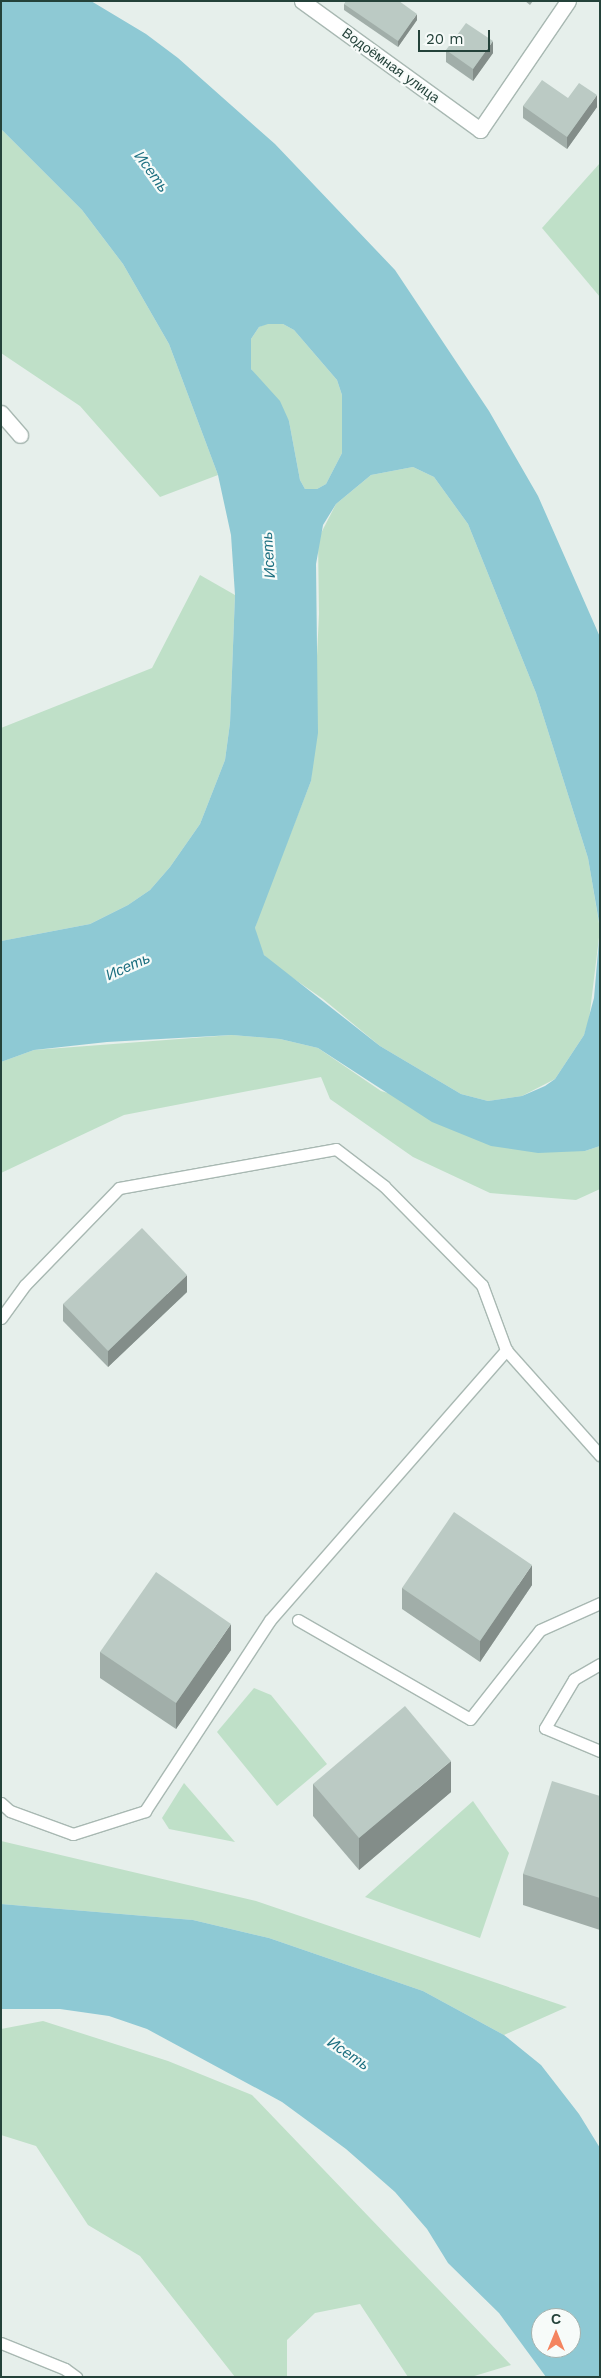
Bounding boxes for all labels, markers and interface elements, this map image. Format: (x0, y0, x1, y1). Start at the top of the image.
scale bar (421, 20, 494, 52)
street label: Водоёмная улица (339, 24, 443, 106)
text: 20 m (426, 30, 464, 48)
water label: Исеть (130, 148, 172, 196)
water label: Исеть (258, 531, 280, 579)
water label: Исеть (103, 949, 153, 985)
water label: Исеть (324, 2033, 372, 2075)
north arrow (531, 2308, 581, 2358)
text: С (551, 2311, 561, 2327)

